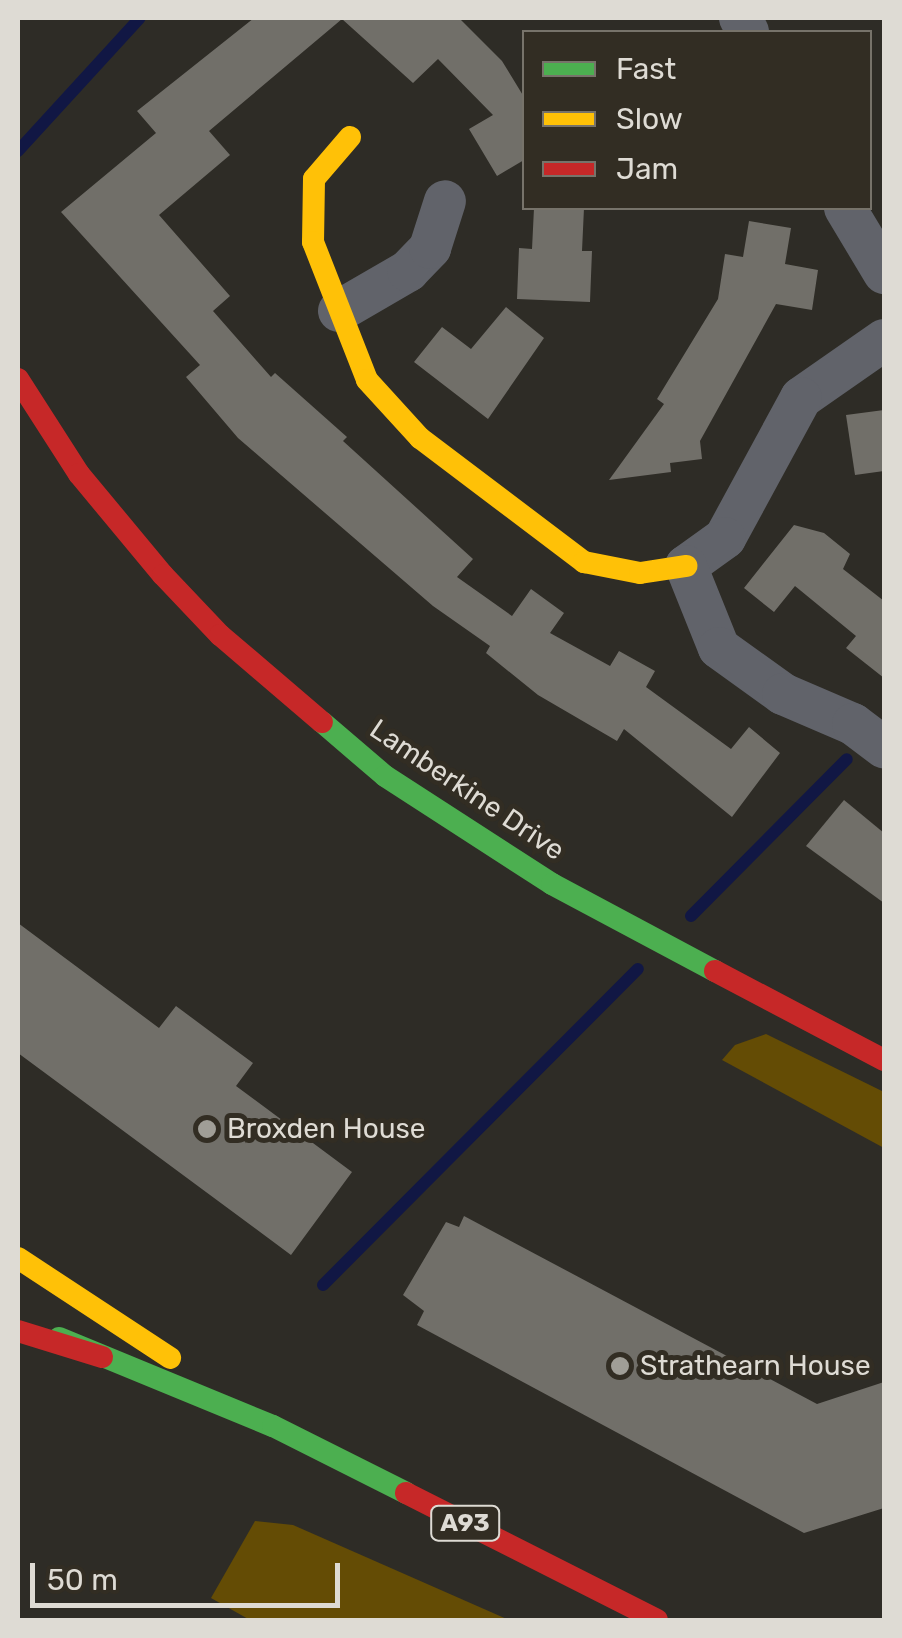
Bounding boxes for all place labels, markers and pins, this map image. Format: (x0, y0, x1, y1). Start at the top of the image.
place label: Broxden House (227, 1112, 426, 1146)
marker: Broxden House (196, 1118, 218, 1140)
place label: Strathearn House (640, 1349, 871, 1383)
marker: Strathearn House (609, 1355, 631, 1377)

